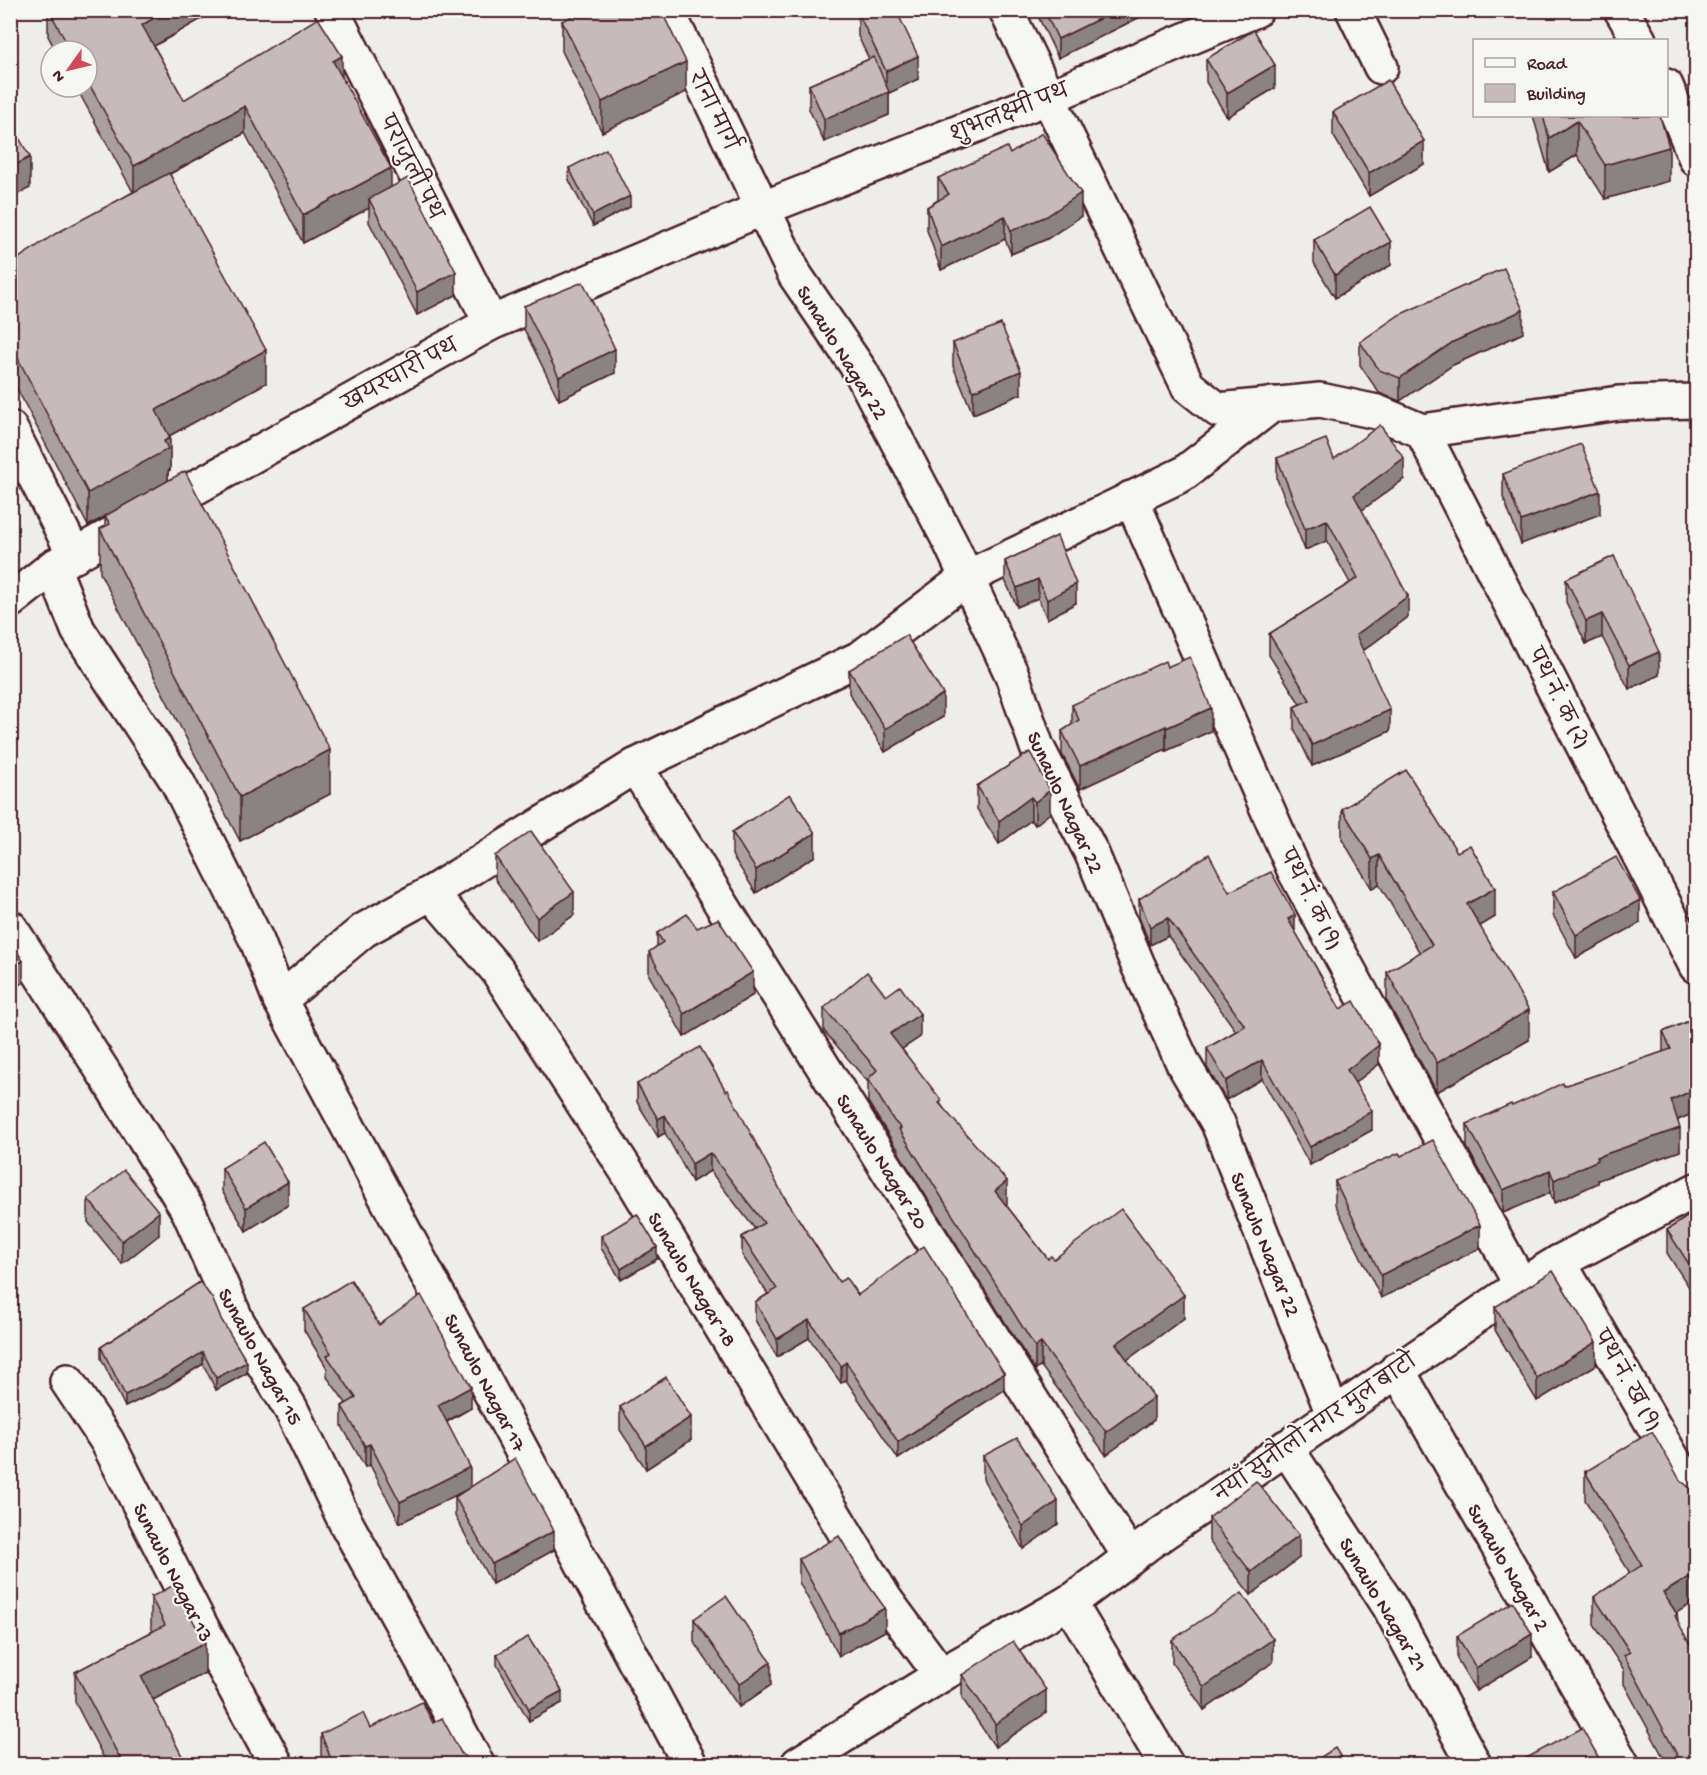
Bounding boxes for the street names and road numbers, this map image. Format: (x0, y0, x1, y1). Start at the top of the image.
street label: राना मार्ग (680, 64, 748, 157)
street label: शुभलक्ष्मी पथ (945, 73, 1074, 150)
street label: पराजुली पथ (371, 108, 453, 226)
street label: Sunaulo Nagar 22 (789, 282, 891, 426)
street label: खयरघारी पथ (335, 329, 465, 420)
street label: पथ नं. क (२) (1519, 642, 1596, 754)
street label: Sunaulo Nagar 22 (1019, 729, 1107, 878)
street label: पथ नं. क (१) (1271, 843, 1349, 955)
street label: Sunaulo Nagar 20 (828, 1090, 932, 1235)
street label: Sunaulo Nagar 22 (1222, 1169, 1303, 1321)
street label: Sunaulo Nagar 18 (640, 1209, 740, 1353)
street label: Sunaulo Nagar 15 (210, 1285, 306, 1430)
street label: Sunaulo Nagar 17 (436, 1311, 530, 1458)
street label: पथ नं. ख (१) (1585, 1323, 1668, 1437)
street label: नयाँ सुनौलो नगर मुल बाटो (1205, 1341, 1424, 1510)
street label: Sunaulo Nagar 13 (125, 1500, 217, 1647)
street label: Sunaulo Nagar 2 (1459, 1500, 1553, 1637)
street label: Sunaulo Nagar 21 (1331, 1534, 1431, 1677)

